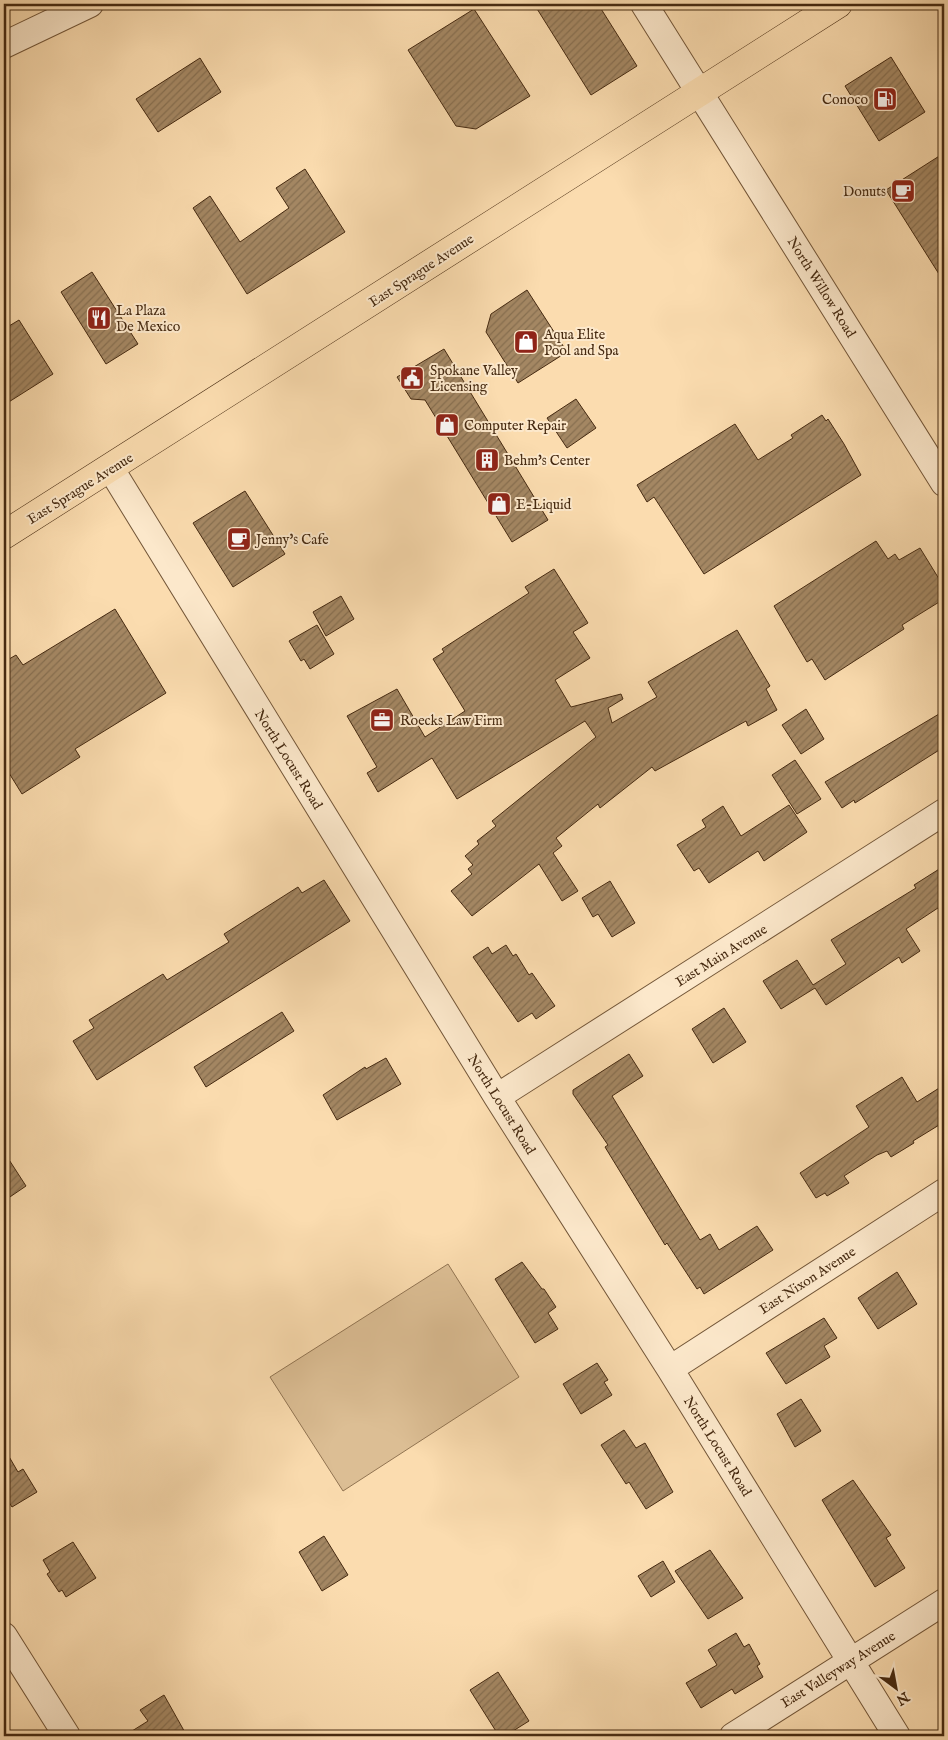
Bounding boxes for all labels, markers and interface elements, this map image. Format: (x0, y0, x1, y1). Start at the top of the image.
fuel station icon: Conoco (872, 86, 898, 112)
place label: Conoco (822, 91, 868, 109)
cafe icon: Donuts (890, 178, 916, 204)
place label: Donuts (843, 183, 886, 201)
street label: East Sprague Avenue (366, 230, 478, 311)
street label: North Willow Road (783, 234, 860, 342)
place label: La Plaza De Mexico (116, 302, 181, 336)
restaurant icon: La Plaza De Mexico (86, 305, 112, 331)
place label: Aqua Elite Pool and Spa (543, 326, 620, 360)
shop icon: Aqua Elite Pool and Spa (513, 329, 539, 355)
place label: Spokane Valley Licensing (430, 362, 518, 396)
public building icon: Spokane Valley Licensing (399, 365, 425, 391)
shop icon: Computer Repair (434, 412, 460, 438)
place label: Computer Repair (464, 417, 566, 435)
building icon: Behm's Center (474, 447, 500, 473)
street label: East Sprague Avenue (24, 449, 137, 529)
place label: Behm's Center (504, 452, 590, 470)
shop icon: E-Liquid (486, 491, 512, 517)
place label: E-Liquid (516, 496, 572, 514)
cafe icon: Jenny's Cafe (226, 526, 252, 552)
place label: Jenny's Cafe (254, 531, 329, 549)
street label: North Locust Road (250, 706, 327, 814)
office icon: Roecks Law Firm (369, 707, 395, 733)
place label: Roecks Law Firm (400, 712, 503, 730)
street label: East Main Avenue (672, 920, 771, 991)
street label: North Locust Road (463, 1051, 540, 1159)
street label: East Nixon Avenue (756, 1243, 860, 1319)
street label: North Locust Road (679, 1393, 756, 1501)
street label: East Valleyway Avenue (778, 1627, 900, 1712)
north arrow (870, 1662, 920, 1712)
text: N (892, 1687, 913, 1709)

